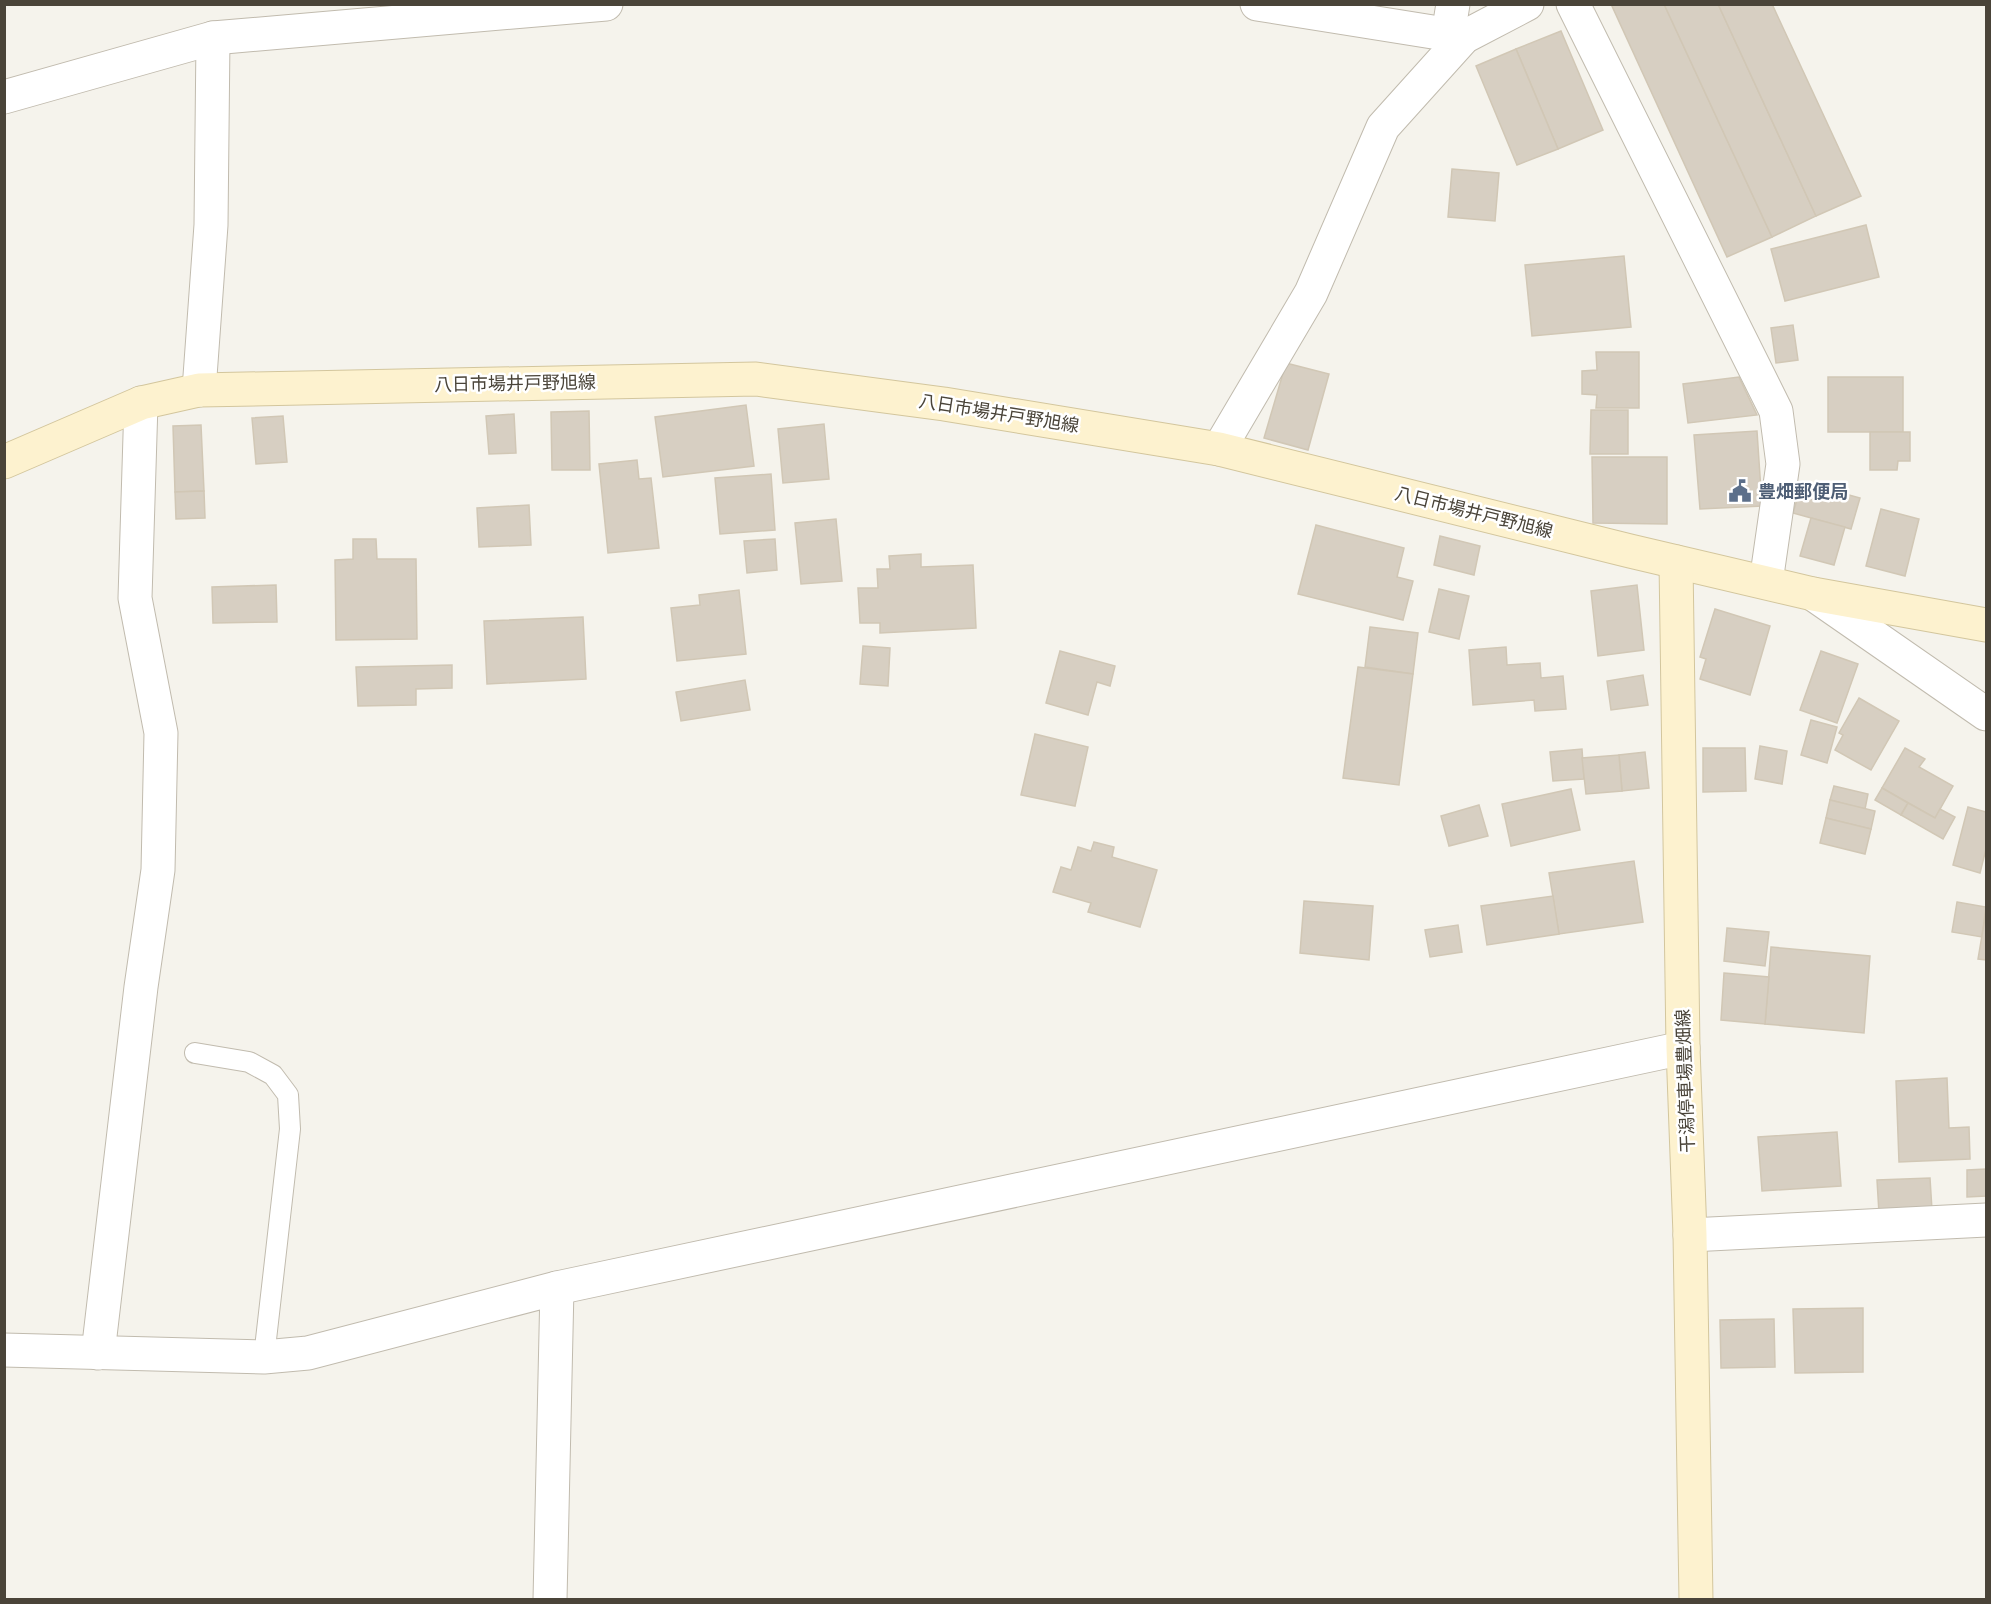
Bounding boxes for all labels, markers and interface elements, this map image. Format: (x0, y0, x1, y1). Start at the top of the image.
street label: 八日市場井戸野旭線 (434, 371, 596, 395)
street label: 八日市場井戸野旭線 (917, 390, 1081, 436)
public building icon: 豊畑郵便局 (1727, 478, 1753, 504)
place label: 豊畑郵便局 (1758, 481, 1848, 502)
street label: 八日市場井戸野旭線 (1393, 482, 1555, 542)
street label: 干潟停車場豊畑線 (1672, 1009, 1698, 1153)

